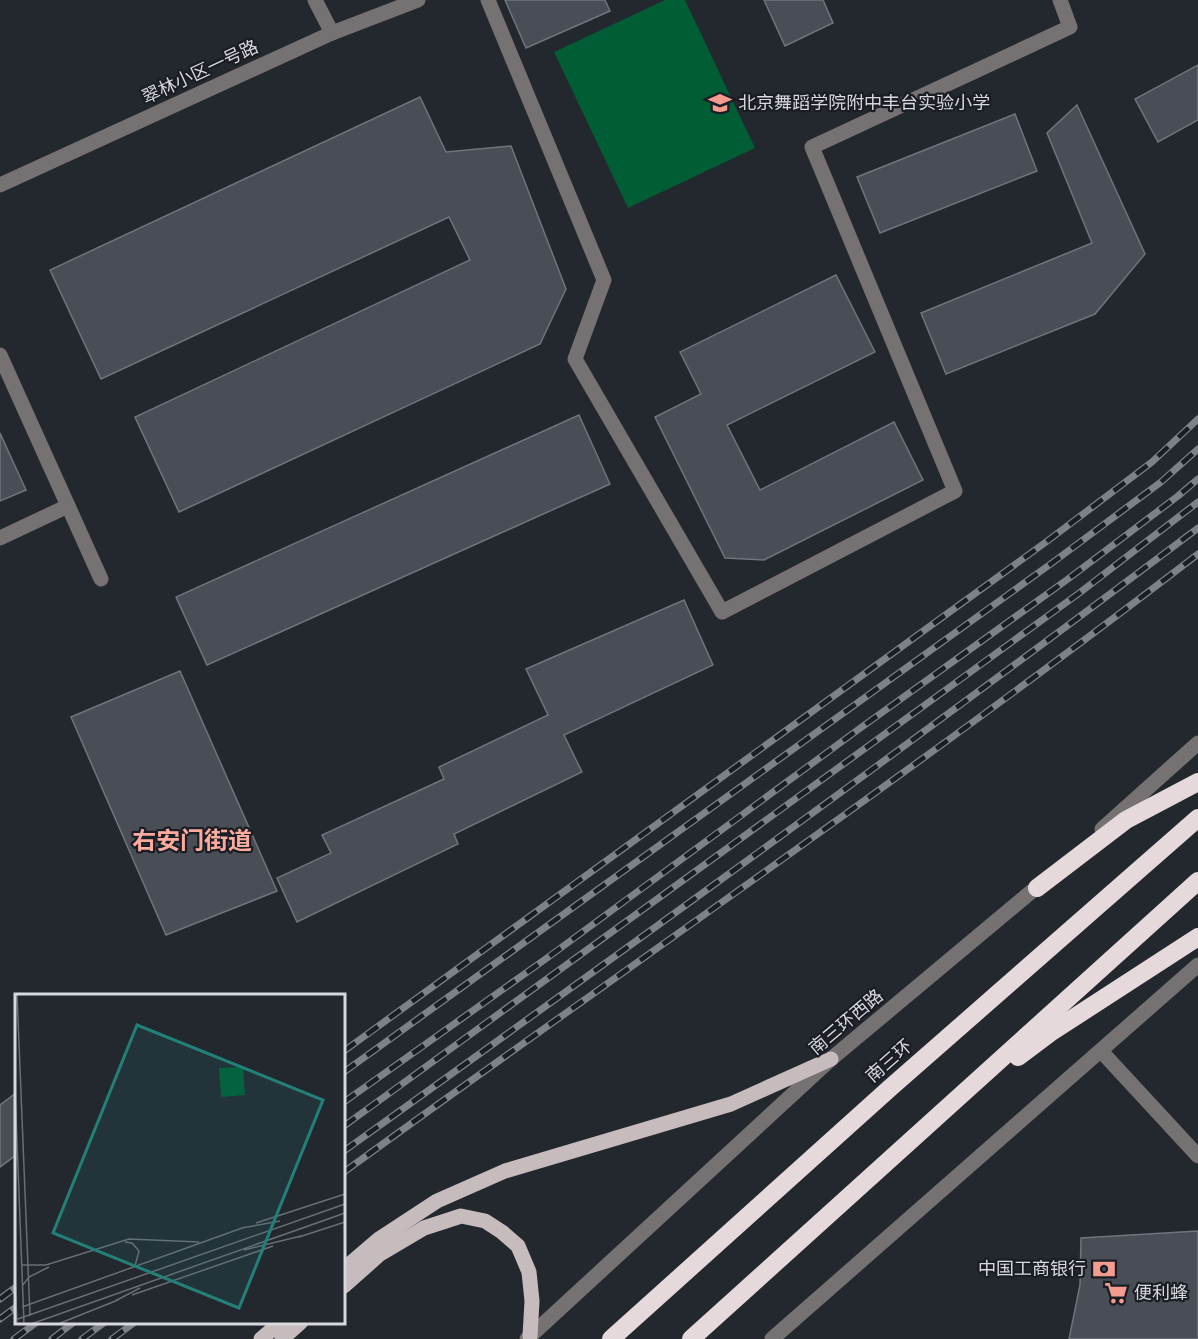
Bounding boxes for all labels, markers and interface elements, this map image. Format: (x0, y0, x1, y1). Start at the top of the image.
street label: 翠林小区一号路 (137, 33, 263, 110)
place label: 北京舞蹈学院附中丰台实验小学 (738, 89, 990, 116)
school or university icon: 北京舞蹈学院附中丰台实验小学 (707, 90, 733, 116)
district label: 右安门街道 (132, 822, 252, 858)
street label: 南三环西路 (803, 982, 889, 1061)
inset map (15, 994, 345, 1324)
street label: 南三环 (859, 1033, 918, 1089)
place label: 中国工商银行 (978, 1255, 1086, 1282)
bank icon: 中国工商银行 (1091, 1256, 1117, 1282)
place label: 便利蜂 (1134, 1279, 1188, 1306)
supermarket icon: 便利蜂 (1103, 1280, 1129, 1306)

